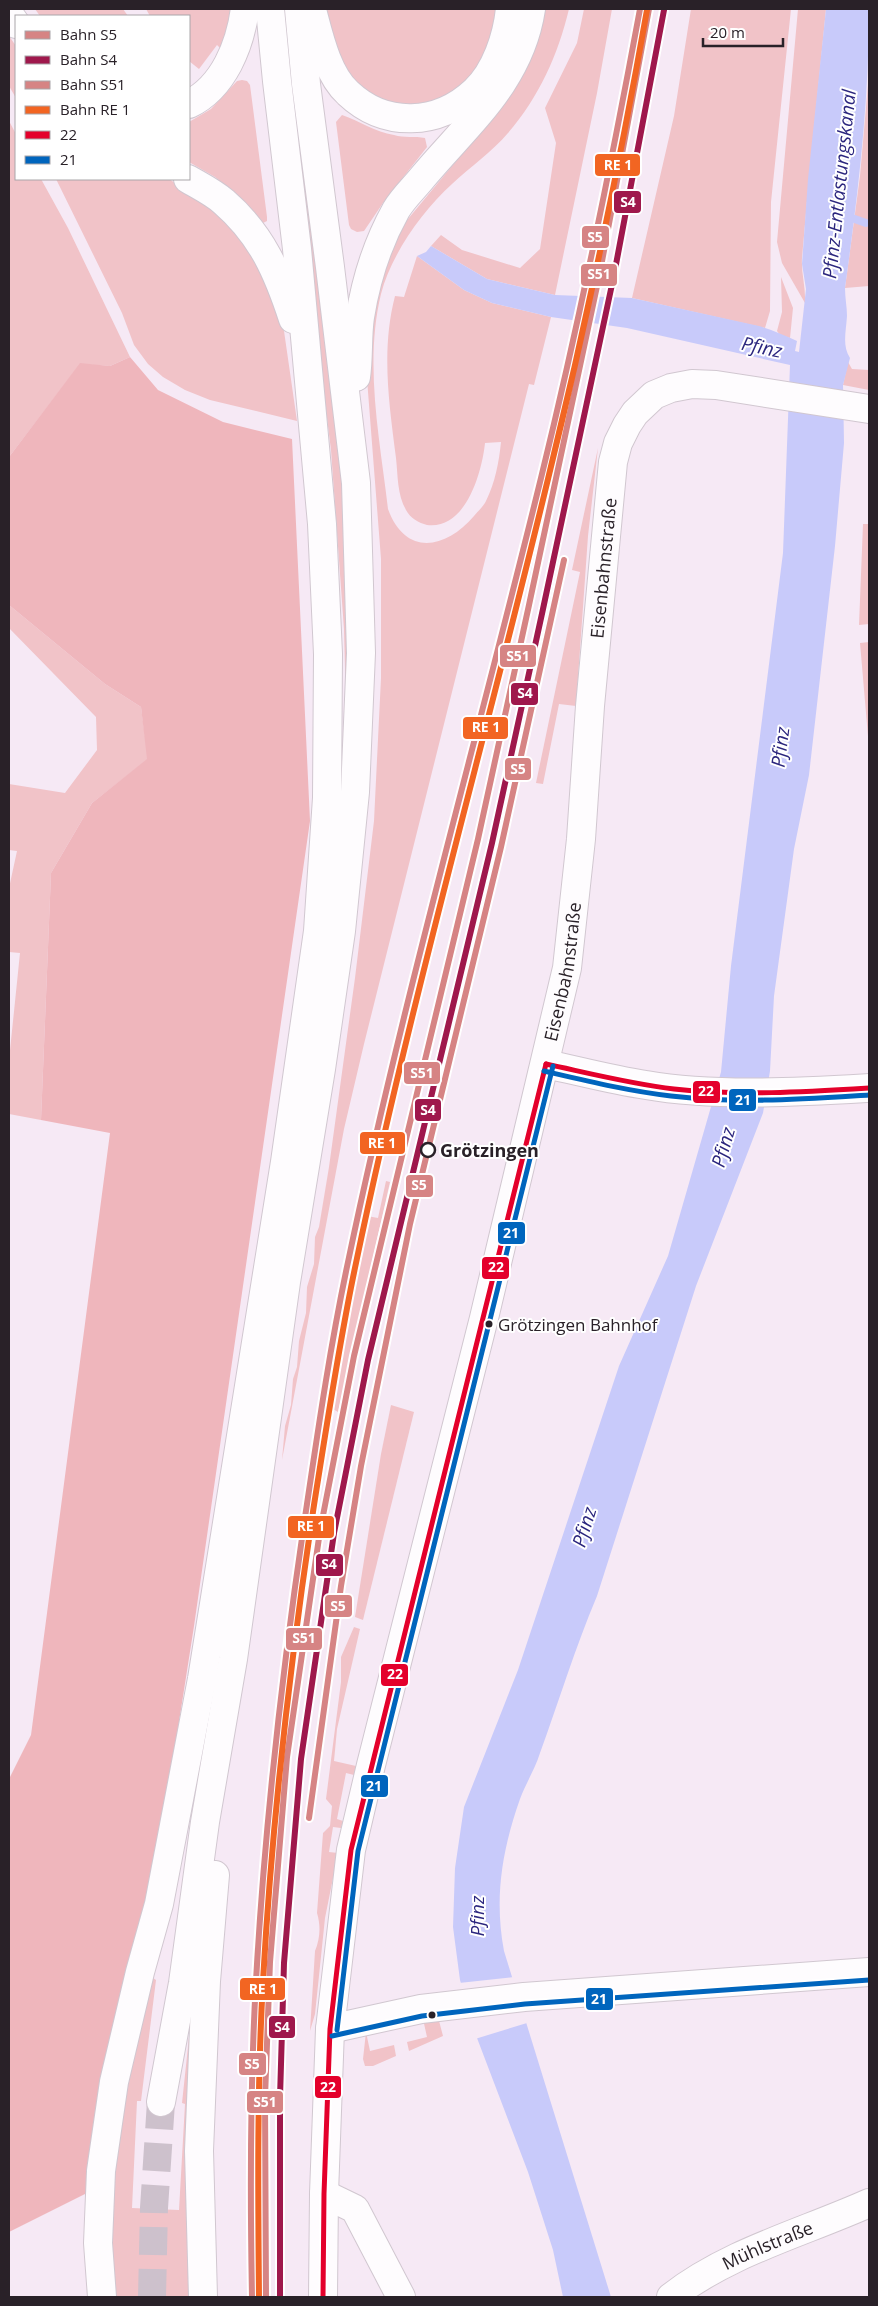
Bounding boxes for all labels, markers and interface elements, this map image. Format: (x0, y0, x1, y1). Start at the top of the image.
legend (15, 15, 190, 180)
scale bar (703, 15, 783, 47)
text: 20 m (710, 22, 745, 42)
text: Bahn S5 (60, 24, 117, 44)
text: Bahn S4 (60, 49, 118, 69)
text: Bahn S51 (60, 74, 126, 94)
water label: Pfinz-Entlastungskanal (816, 87, 862, 280)
text: Bahn RE 1 (60, 99, 130, 119)
text: 22 (60, 124, 77, 144)
text: 21 (60, 149, 77, 169)
line badge: RE 1 (594, 153, 641, 177)
text: RE 1 (604, 155, 632, 174)
line badge: S4 (613, 190, 642, 214)
text: S4 (620, 192, 636, 211)
line badge: S5 (581, 225, 610, 249)
text: S5 (587, 227, 603, 246)
line badge: S51 (580, 263, 618, 287)
text: S51 (587, 264, 611, 283)
water label: Pfinz (739, 330, 785, 364)
street label: Eisenbahnstraße (584, 497, 622, 639)
line badge: S51 (499, 644, 537, 668)
text: S51 (506, 646, 530, 665)
line badge: S4 (510, 682, 539, 706)
text: S4 (517, 683, 533, 702)
line badge: RE 1 (462, 716, 509, 740)
text: RE 1 (472, 717, 500, 736)
water label: Pfinz (765, 725, 795, 769)
line badge: S5 (504, 757, 532, 781)
text: S5 (510, 759, 526, 778)
street label: Eisenbahnstraße (538, 901, 586, 1044)
line badge: S51 (403, 1061, 441, 1085)
text: S51 (410, 1063, 434, 1082)
line badge: 22 (692, 1080, 721, 1104)
text: 22 (698, 1081, 714, 1100)
line badge: 21 (728, 1088, 757, 1112)
text: 21 (735, 1090, 751, 1109)
line badge: S4 (414, 1098, 442, 1122)
text: S4 (420, 1100, 436, 1119)
water label: Pfinz (705, 1123, 741, 1170)
line badge: RE 1 (359, 1131, 406, 1155)
text: RE 1 (368, 1133, 396, 1152)
place label: Grötzingen (440, 1138, 539, 1162)
marker: Grötzingen (420, 1142, 436, 1158)
line badge: S5 (405, 1174, 434, 1198)
text: S5 (411, 1175, 427, 1194)
line badge: 21 (497, 1221, 526, 1245)
text: 21 (503, 1223, 519, 1242)
line badge: 22 (481, 1256, 510, 1280)
text: 22 (488, 1257, 504, 1276)
place label: Grötzingen Bahnhof (498, 1313, 659, 1336)
marker: Grötzingen Bahnhof (484, 1319, 494, 1329)
water label: Pfinz (566, 1503, 603, 1550)
line badge: RE 1 (287, 1515, 335, 1539)
text: RE 1 (297, 1516, 325, 1535)
line badge: S4 (315, 1553, 344, 1577)
text: S4 (321, 1554, 337, 1573)
line badge: S5 (324, 1594, 353, 1618)
text: S5 (330, 1596, 346, 1615)
line badge: S51 (285, 1627, 323, 1651)
text: S51 (292, 1628, 316, 1647)
line badge: 22 (380, 1663, 409, 1687)
text: 22 (387, 1664, 403, 1683)
line badge: 21 (360, 1774, 389, 1798)
text: 21 (366, 1776, 382, 1795)
water label: Pfinz (464, 1895, 490, 1936)
line badge: RE 1 (239, 1977, 286, 2001)
text: RE 1 (249, 1979, 277, 1998)
line badge: 21 (585, 1987, 614, 2011)
text: 21 (591, 1989, 607, 2008)
unlabelled marker (427, 2010, 437, 2020)
line badge: S4 (268, 2015, 296, 2039)
text: S4 (274, 2017, 290, 2036)
line badge: S5 (238, 2052, 267, 2076)
text: S5 (244, 2054, 260, 2073)
line badge: 22 (314, 2075, 342, 2099)
text: 22 (320, 2077, 336, 2096)
line badge: S51 (246, 2090, 284, 2114)
text: S51 (253, 2092, 277, 2111)
street label: Mühlstraße (718, 2215, 816, 2275)

